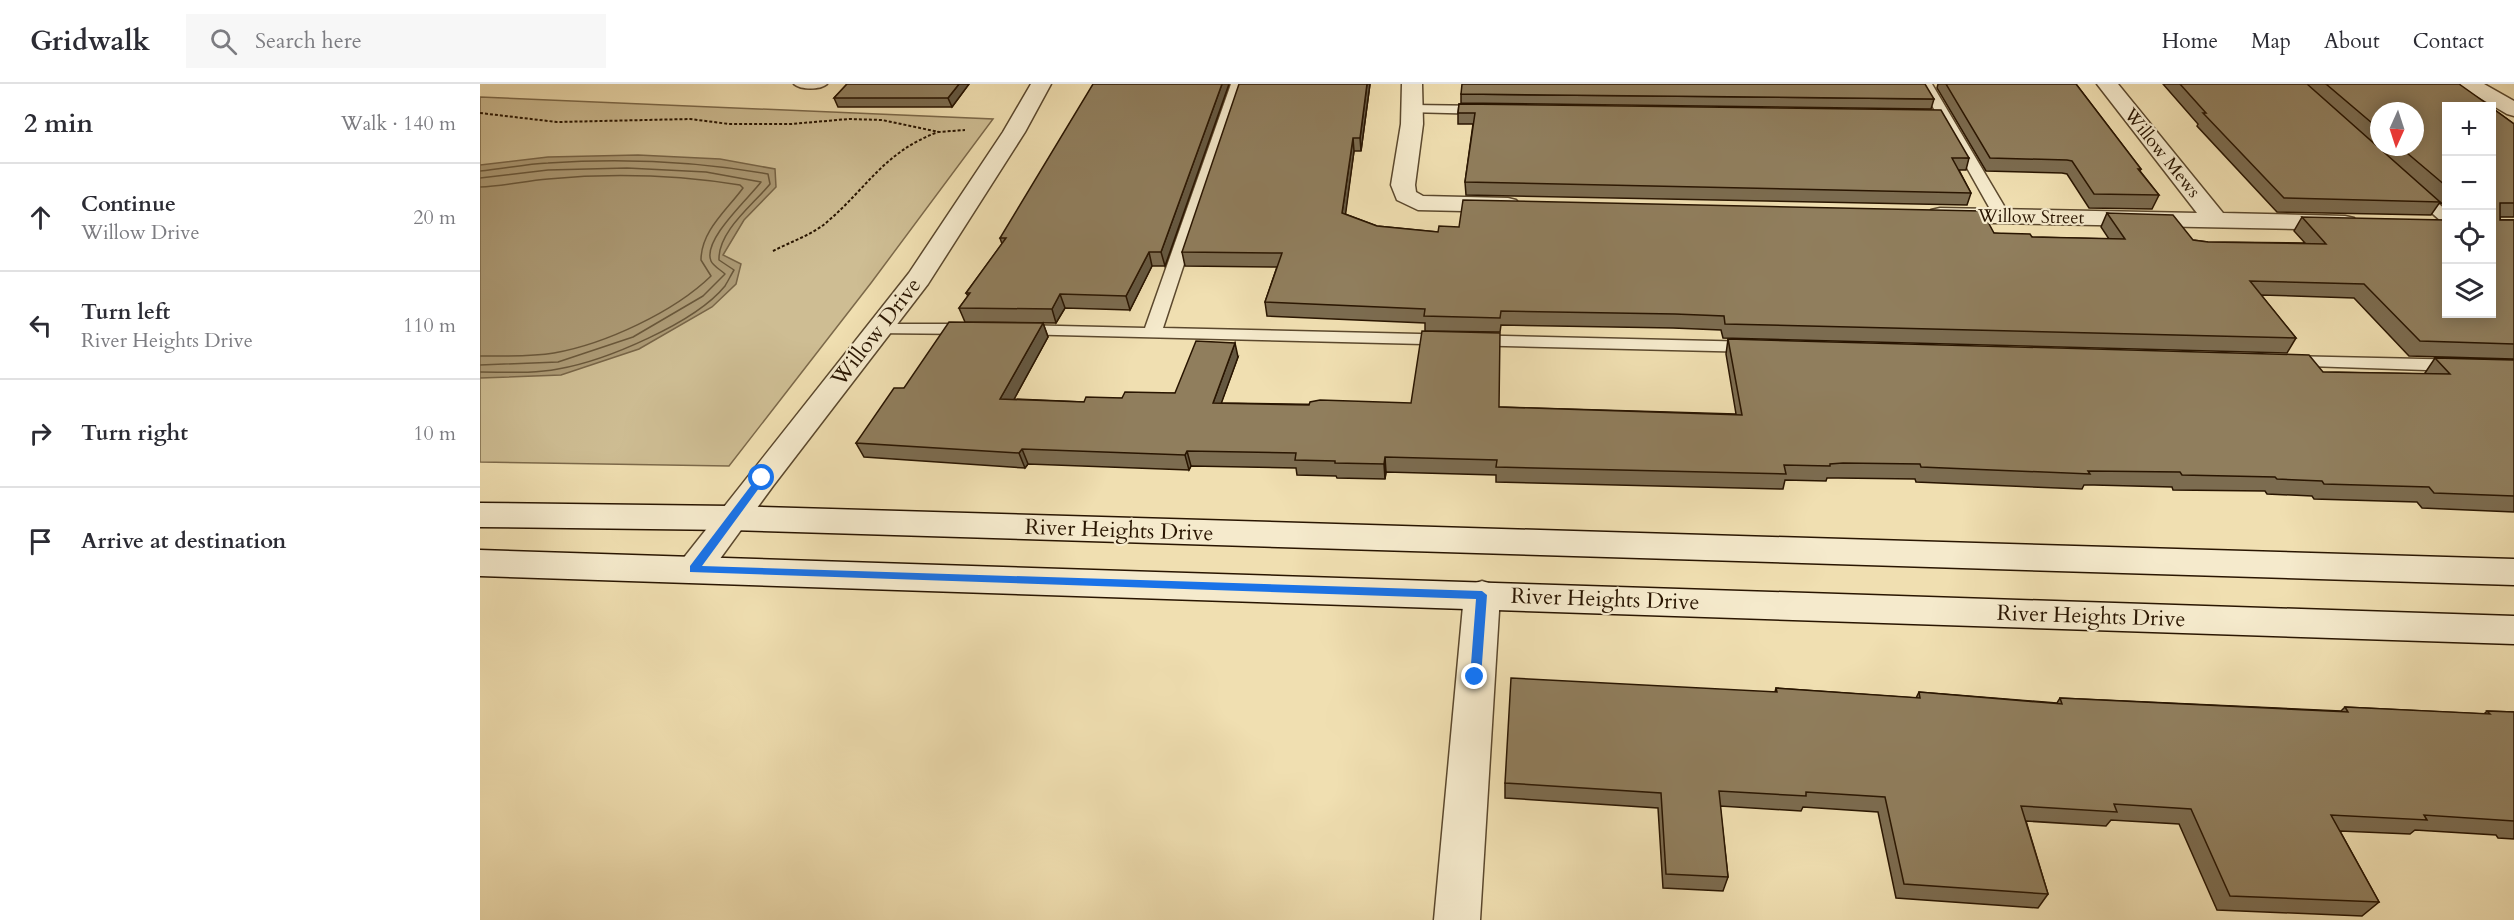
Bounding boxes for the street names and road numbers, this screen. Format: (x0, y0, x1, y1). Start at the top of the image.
street label: Willow Mews (2117, 102, 2206, 203)
street label: Willow Street (1977, 204, 2085, 230)
street label: Willow Drive (823, 271, 928, 393)
street label: River Heights Drive (1024, 512, 1214, 548)
street label: River Heights Drive (1510, 581, 1700, 617)
street label: River Heights Drive (1996, 598, 2186, 634)

